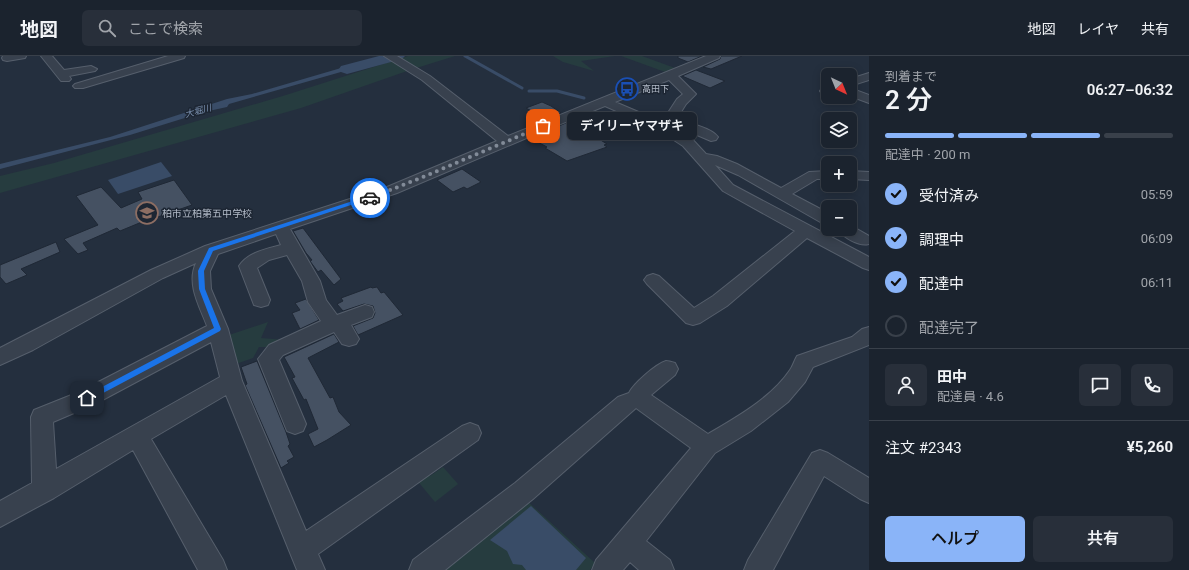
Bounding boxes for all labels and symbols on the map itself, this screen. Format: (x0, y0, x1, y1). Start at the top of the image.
north arrow (821, 68, 857, 104)
bus stop icon: 高田下 (614, 76, 640, 102)
place label: 高田下 (642, 84, 669, 94)
water label: 大堀川 (184, 102, 213, 119)
pin (526, 109, 560, 143)
callout: デイリーヤマザキ (567, 112, 697, 140)
courier (350, 178, 390, 218)
school or university icon: 柏市立柏第五中学校 (134, 200, 160, 226)
place label: 柏市立柏第五中学校 (162, 208, 252, 219)
pin (70, 381, 104, 415)

